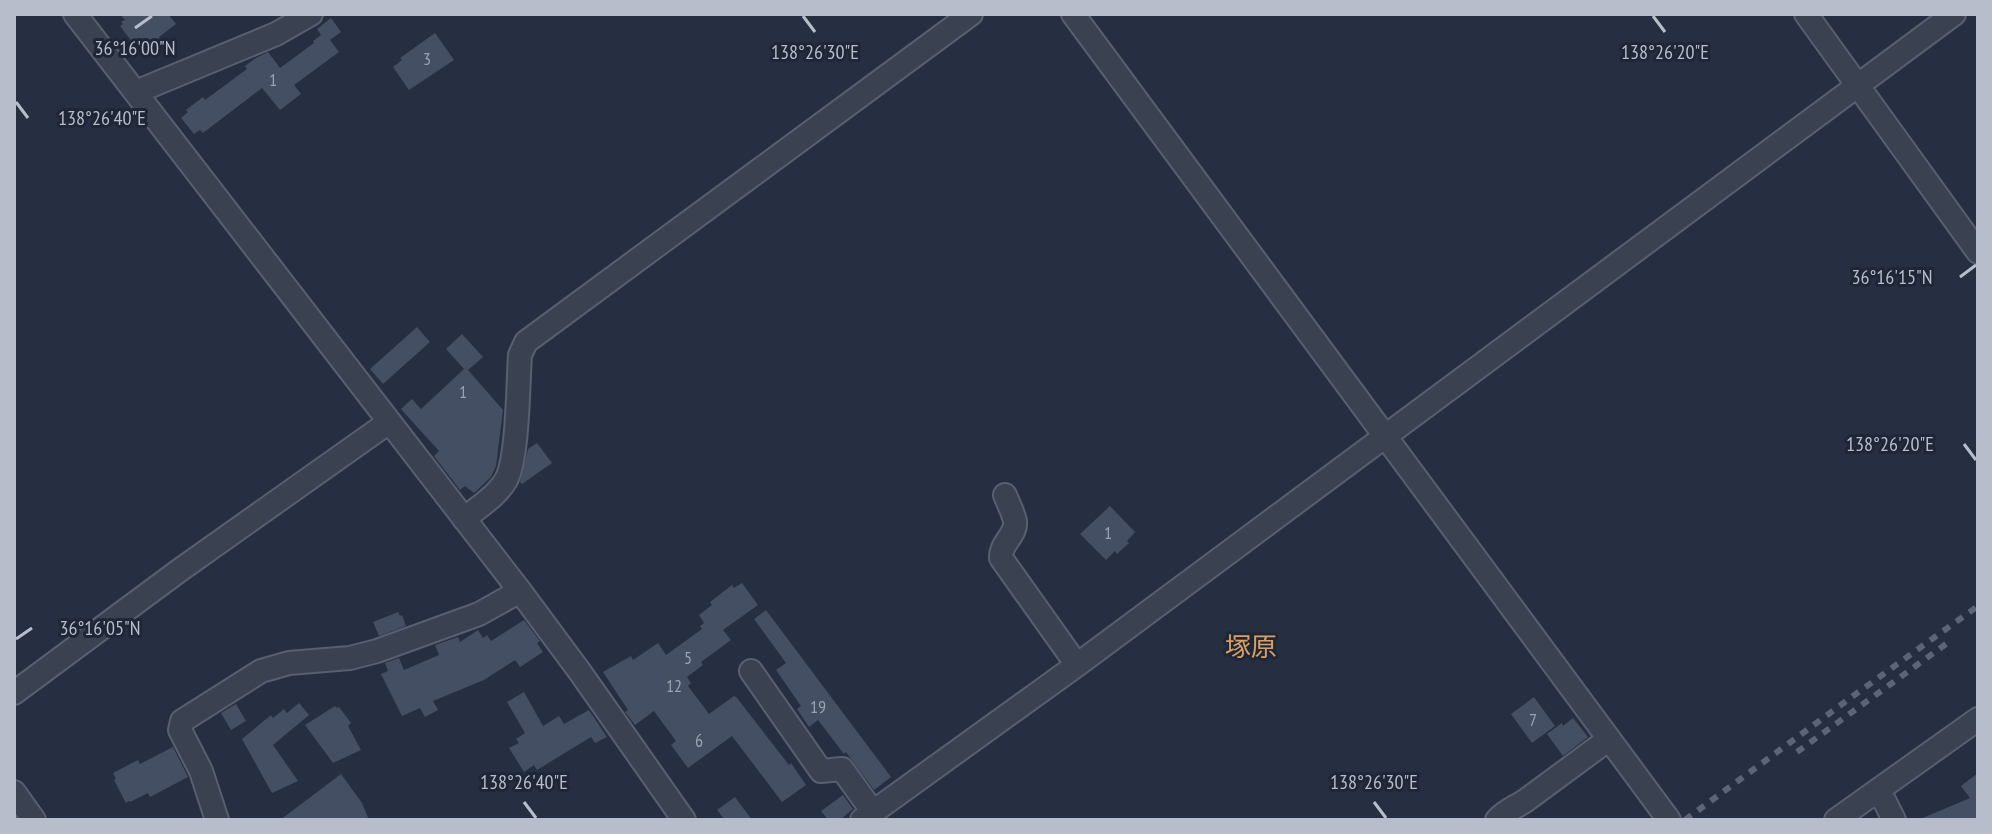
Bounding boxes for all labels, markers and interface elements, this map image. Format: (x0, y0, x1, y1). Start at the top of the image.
text: 36°16'00"N (95, 35, 175, 61)
text: 138°26'30"E (771, 39, 859, 65)
text: 138°26'20"E (1621, 39, 1709, 65)
house number: 3 (423, 47, 431, 70)
house number: 1 (269, 68, 277, 91)
text: 138°26'40"E (58, 105, 146, 131)
text: 36°16'15"N (1852, 264, 1932, 290)
house number: 1 (459, 380, 467, 403)
text: 138°26'20"E (1846, 431, 1934, 457)
house number: 1 (1104, 521, 1112, 544)
text: 36°16'05"N (60, 615, 140, 641)
district label: 塚原 (1225, 630, 1277, 663)
house number: 5 (684, 646, 692, 669)
house number: 12 (666, 674, 682, 697)
house number: 19 (810, 695, 826, 718)
house number: 7 (1529, 708, 1537, 731)
house number: 6 (695, 729, 703, 752)
text: 138°26'40"E (480, 769, 568, 795)
text: 138°26'30"E (1330, 769, 1418, 795)

